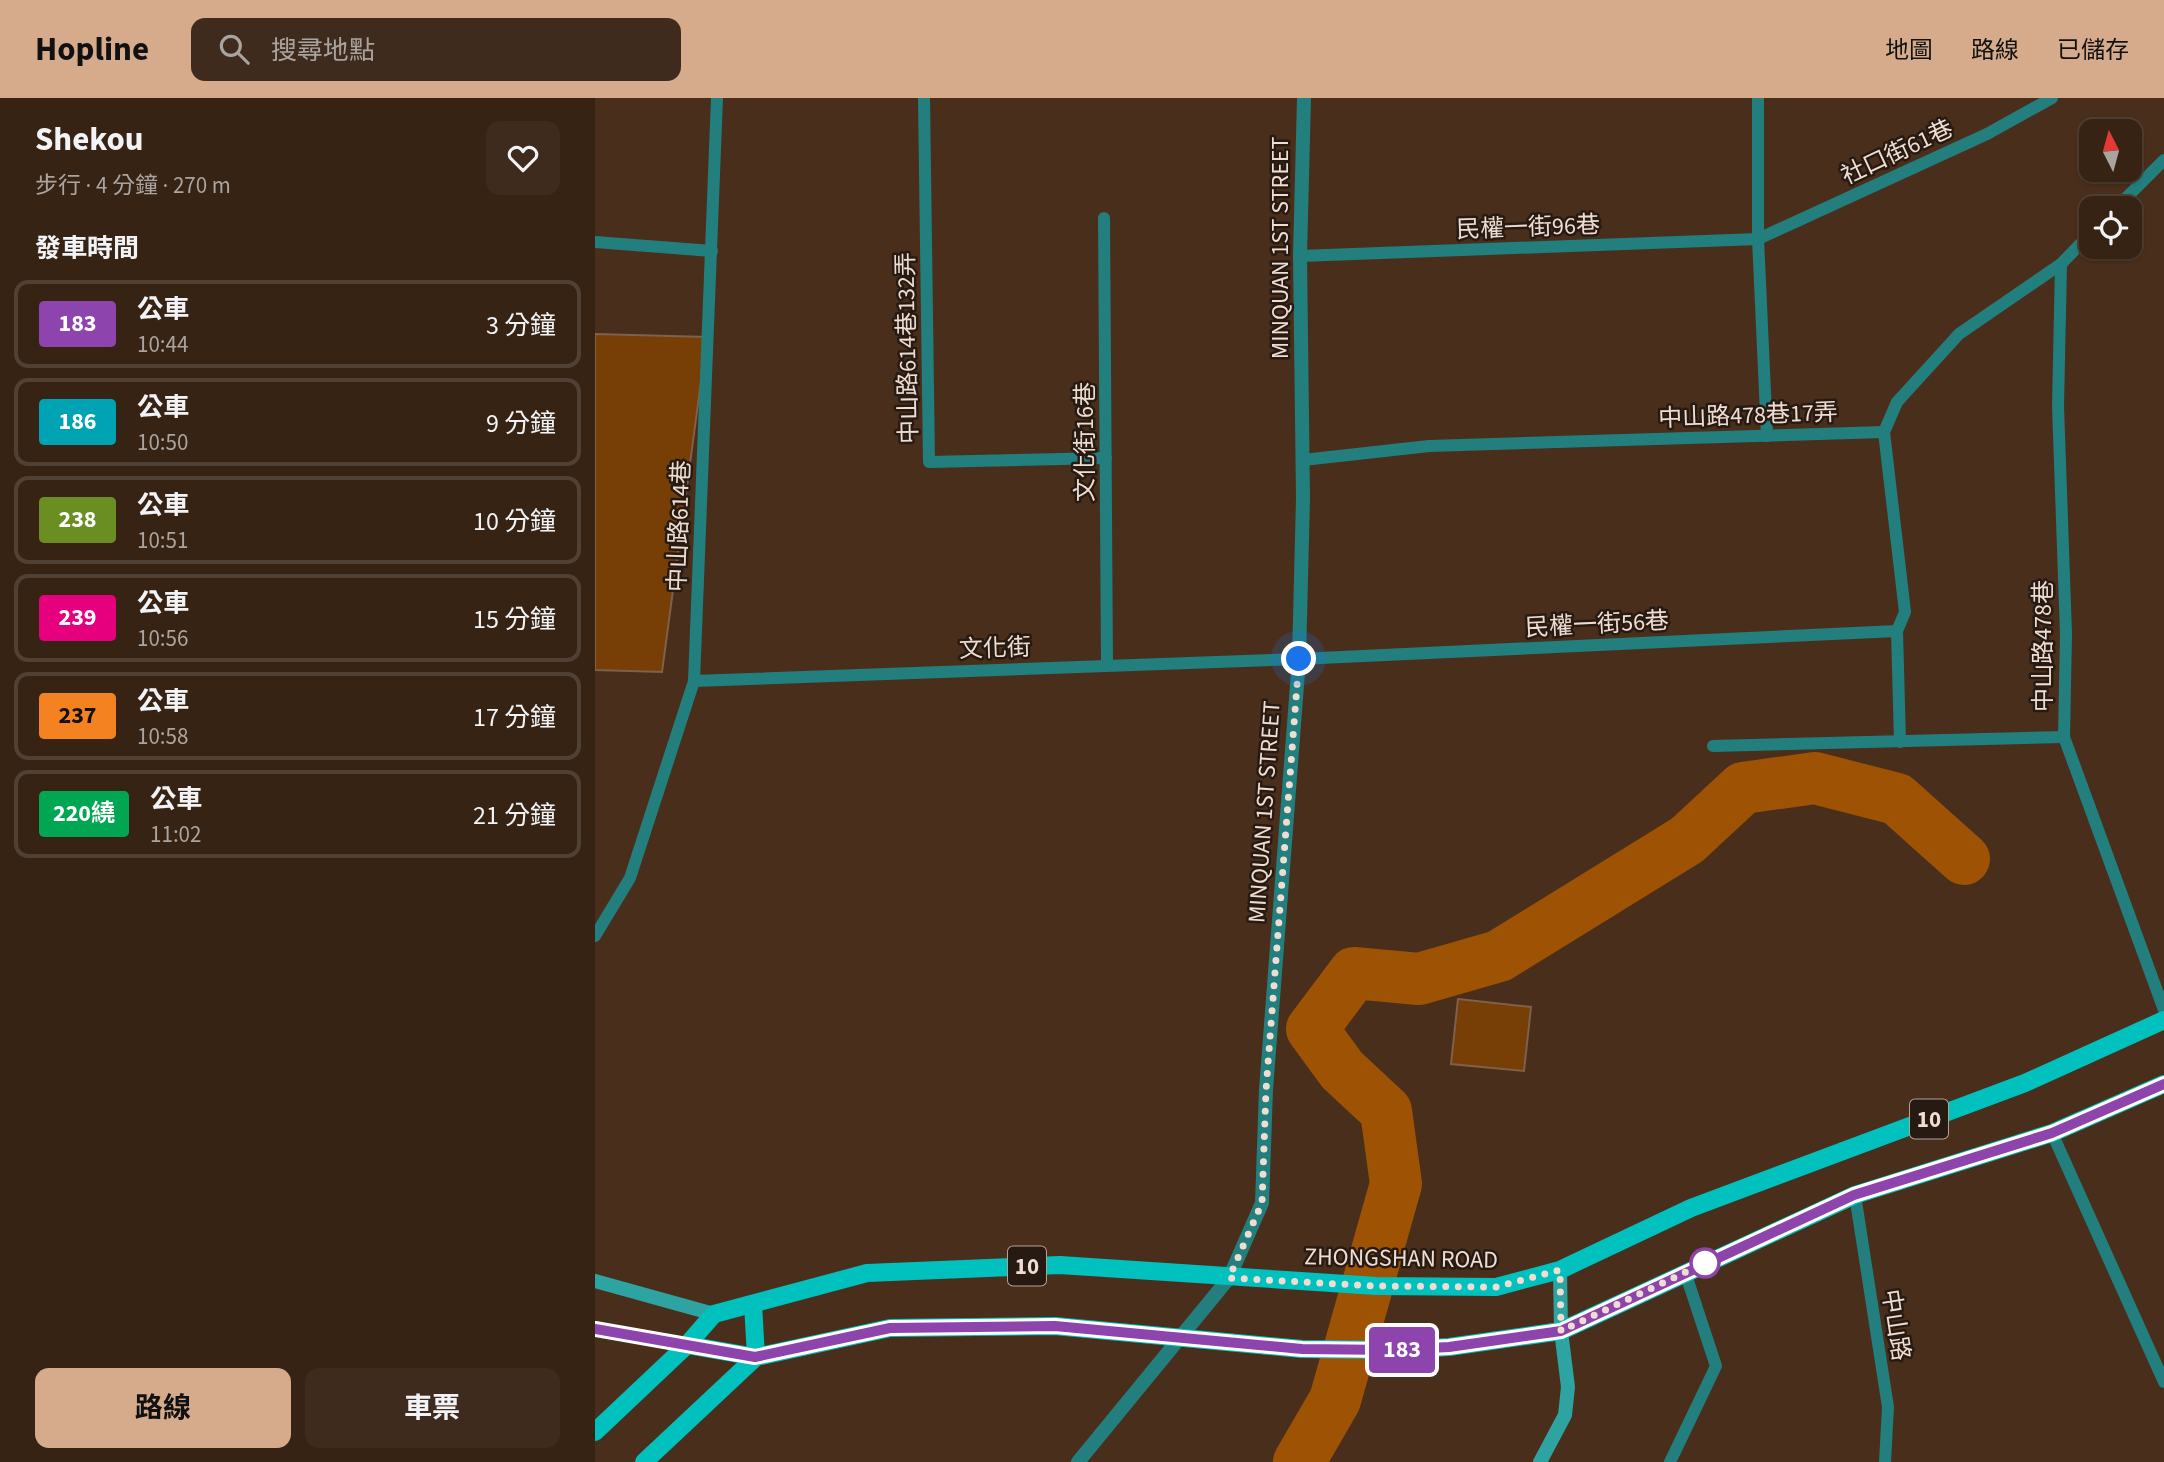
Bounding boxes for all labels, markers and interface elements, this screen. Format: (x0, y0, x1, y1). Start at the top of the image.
search box (191, 18, 681, 81)
text: Hopline (35, 26, 149, 73)
icon: search (215, 30, 253, 68)
text: 搜尋地點 (271, 32, 375, 69)
text: 地圖 (1885, 33, 1933, 68)
text: 路線 (1971, 33, 2019, 68)
text: 已儲存 (2057, 33, 2129, 68)
street label: 社口街61巷 (1836, 111, 1959, 194)
text: Shekou (35, 116, 144, 163)
north arrow (2079, 119, 2142, 182)
map controls (2079, 119, 2142, 259)
button: heart (486, 121, 560, 195)
street label: MINQUAN 1ST STREET (1263, 137, 1298, 359)
text: 步行 · 4 分鐘 · 270 m (35, 169, 231, 202)
button: locate (2079, 196, 2142, 259)
street label: 民權一街96巷 (1456, 208, 1601, 247)
text: 發車時間 (35, 230, 139, 267)
street label: 中山路614巷132弄 (888, 252, 927, 444)
text: 公車 (137, 291, 189, 328)
text: 183 (58, 306, 97, 341)
text: 3 分鐘 (486, 307, 556, 344)
text: 10:44 (137, 328, 188, 361)
street label: 文化街16巷 (1068, 382, 1103, 502)
text: 公車 (137, 389, 189, 426)
street label: 中山路478巷17弄 (1658, 395, 1838, 436)
text: 186 (58, 404, 97, 439)
text: 9 分鐘 (486, 405, 556, 442)
text: 10:50 (137, 426, 188, 459)
street label: 中山路614巷 (660, 460, 699, 592)
text: 公車 (137, 487, 189, 524)
text: 238 (58, 502, 97, 537)
text: 10 分鐘 (473, 503, 556, 540)
text: 10:51 (137, 524, 188, 557)
street label: 中山路478巷 (2026, 580, 2061, 712)
text: 公車 (137, 585, 189, 622)
text: 239 (58, 600, 97, 635)
text: 15 分鐘 (473, 601, 556, 638)
street label: 民權一街56巷 (1524, 603, 1670, 646)
text: 10:56 (137, 622, 188, 655)
street label: 文化街 (958, 630, 1032, 667)
your location (1281, 641, 1316, 676)
text: 公車 (137, 683, 189, 720)
text: 237 (58, 698, 97, 733)
text: 17 分鐘 (473, 699, 556, 736)
street label: MINQUAN 1ST STREET (1239, 700, 1290, 924)
text: 10:58 (137, 720, 188, 753)
text: 公車 (150, 781, 202, 818)
text: 220繞 (53, 796, 115, 831)
text: 21 分鐘 (473, 797, 556, 834)
text: 11:02 (150, 818, 201, 851)
road number: 10 (1910, 1100, 1948, 1138)
street label: ZHONGSHAN ROAD (1304, 1239, 1498, 1278)
road number: 10 (1008, 1246, 1046, 1286)
unlabelled marker (1690, 1248, 1720, 1278)
street label: 中山路 (1873, 1287, 1918, 1363)
line badge: 183 (1362, 1327, 1442, 1373)
text: 183 (1383, 1332, 1421, 1367)
button: 路線 (35, 1368, 291, 1448)
button: 車票 (305, 1368, 560, 1448)

